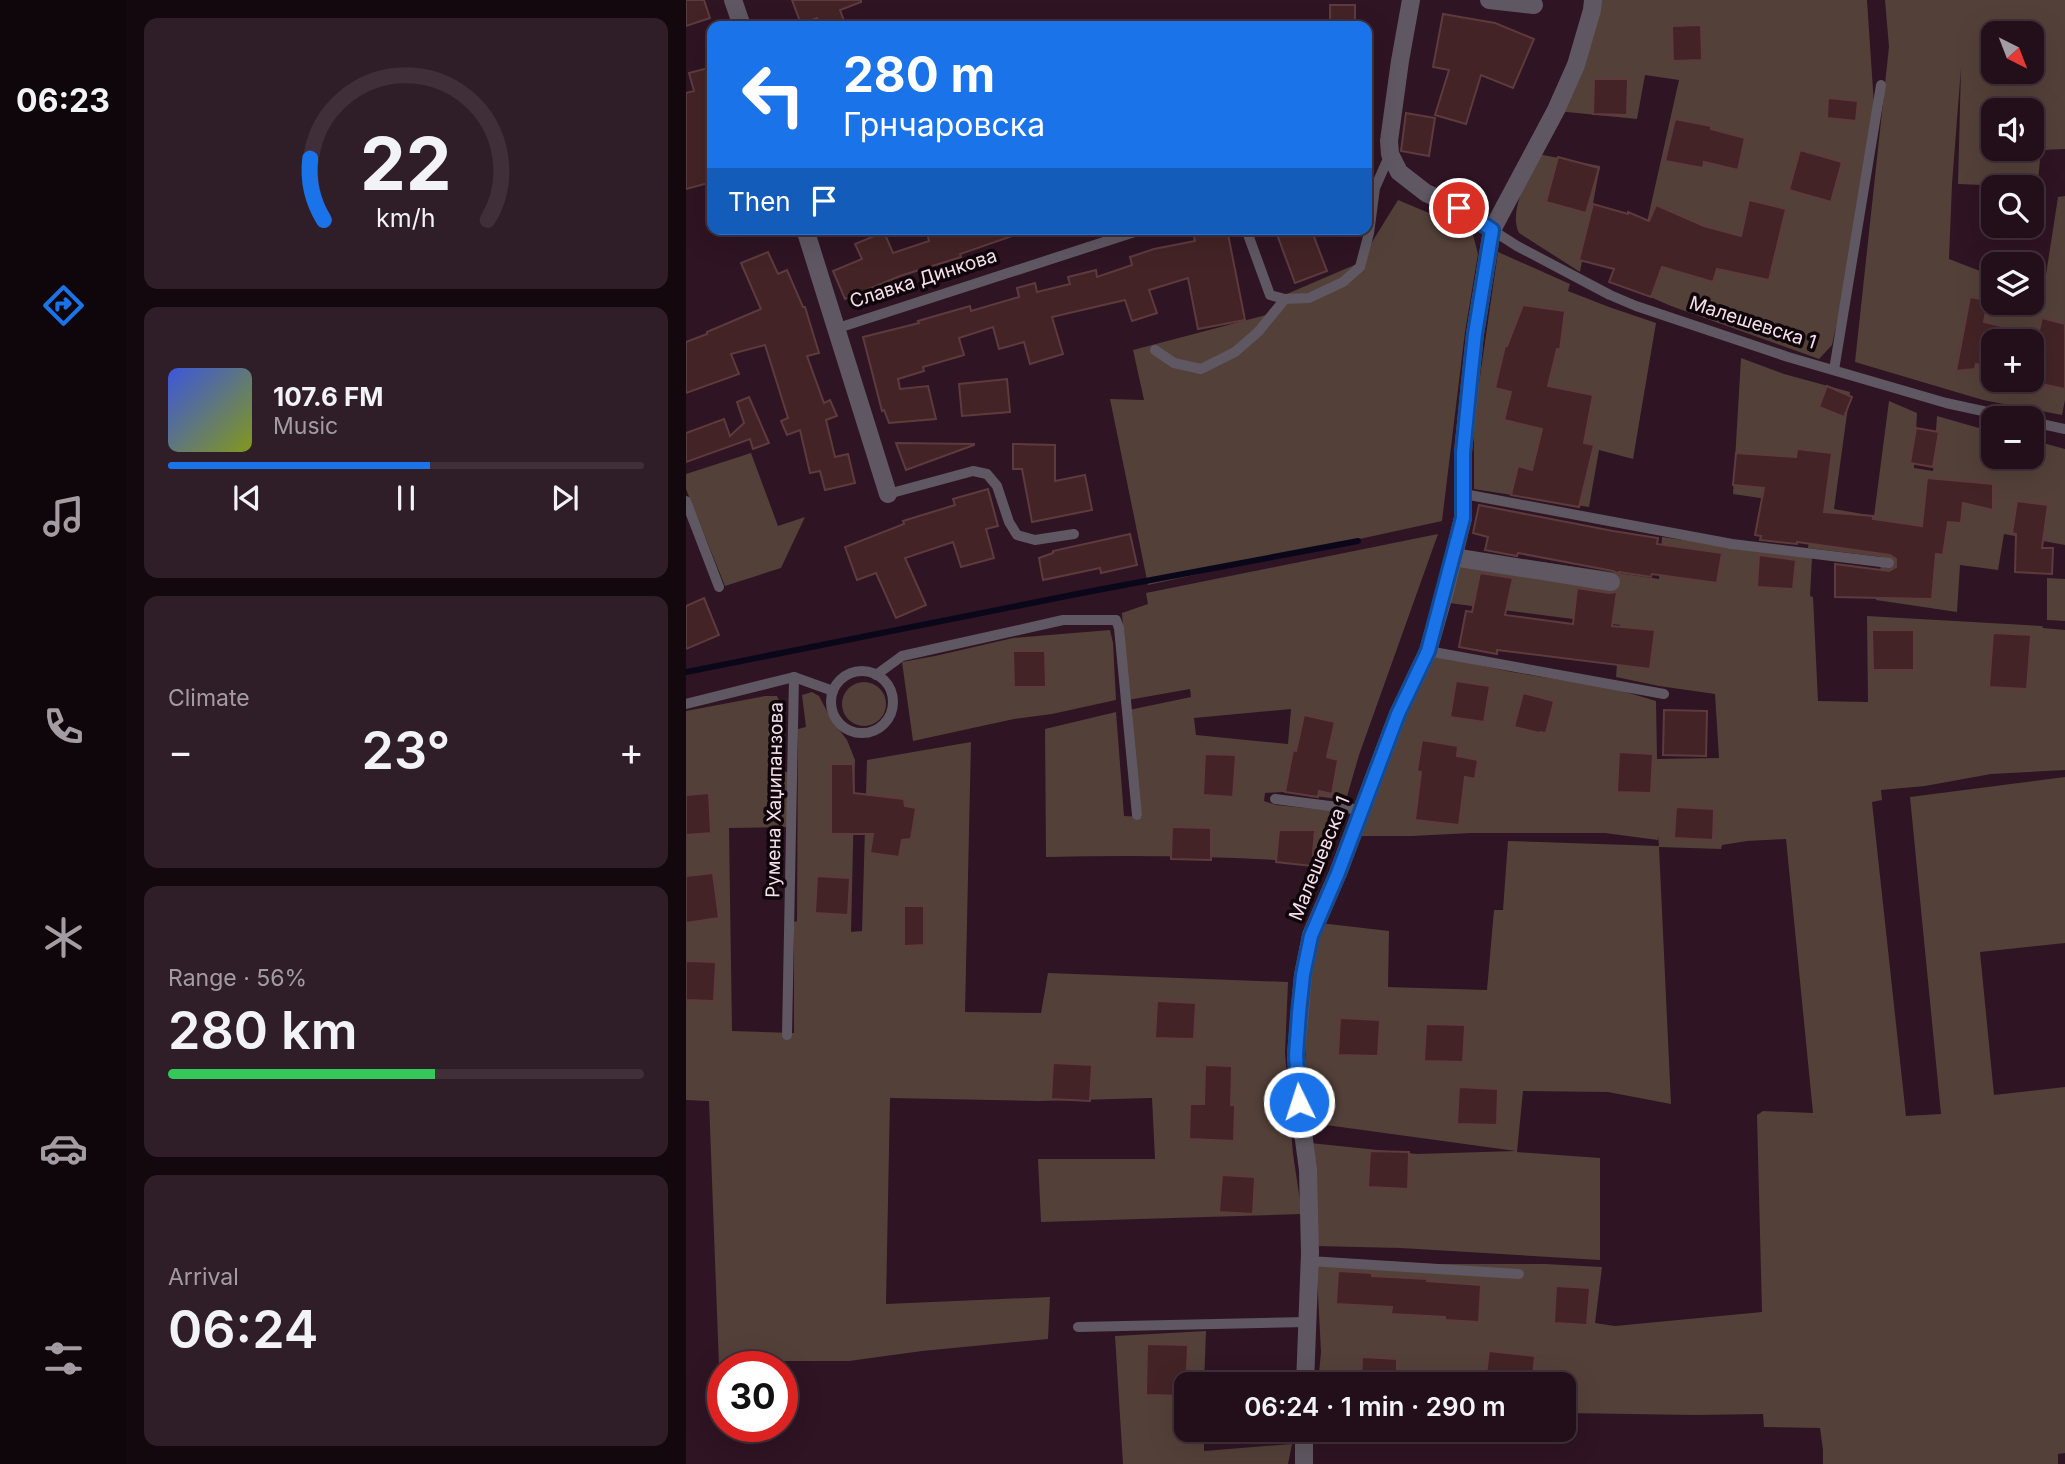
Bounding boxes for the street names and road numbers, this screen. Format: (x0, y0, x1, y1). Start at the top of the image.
street label: Славка Динкова (847, 244, 1000, 313)
street label: Малешевска 1 (1686, 291, 1819, 354)
street label: Румена Хаџипанзова (761, 702, 788, 898)
street label: Малешевска 1 (1284, 793, 1355, 924)

